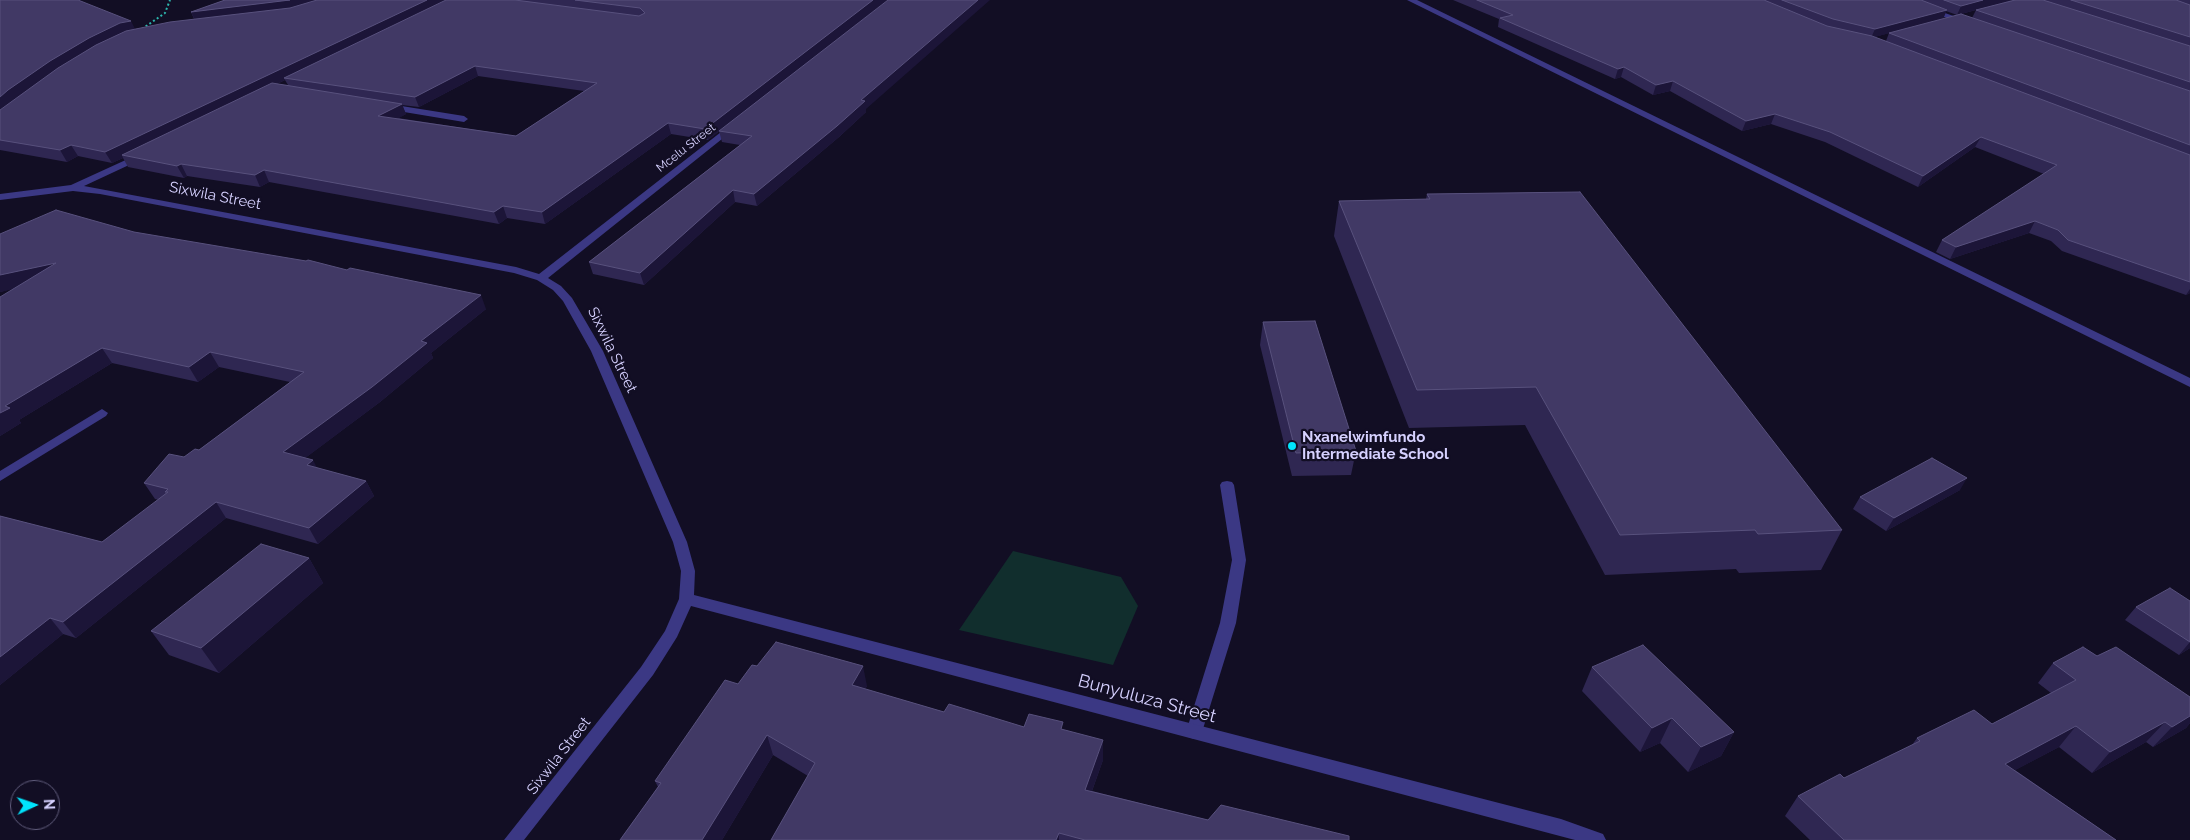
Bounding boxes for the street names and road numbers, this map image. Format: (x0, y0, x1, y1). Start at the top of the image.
street label: Mcelu Street (654, 121, 718, 175)
street label: Sixwila Street (168, 178, 262, 214)
street label: Sixwila Street (584, 304, 640, 396)
street label: Bunyuluza Street (1076, 670, 1218, 728)
street label: Sixwila Street (523, 714, 595, 798)

